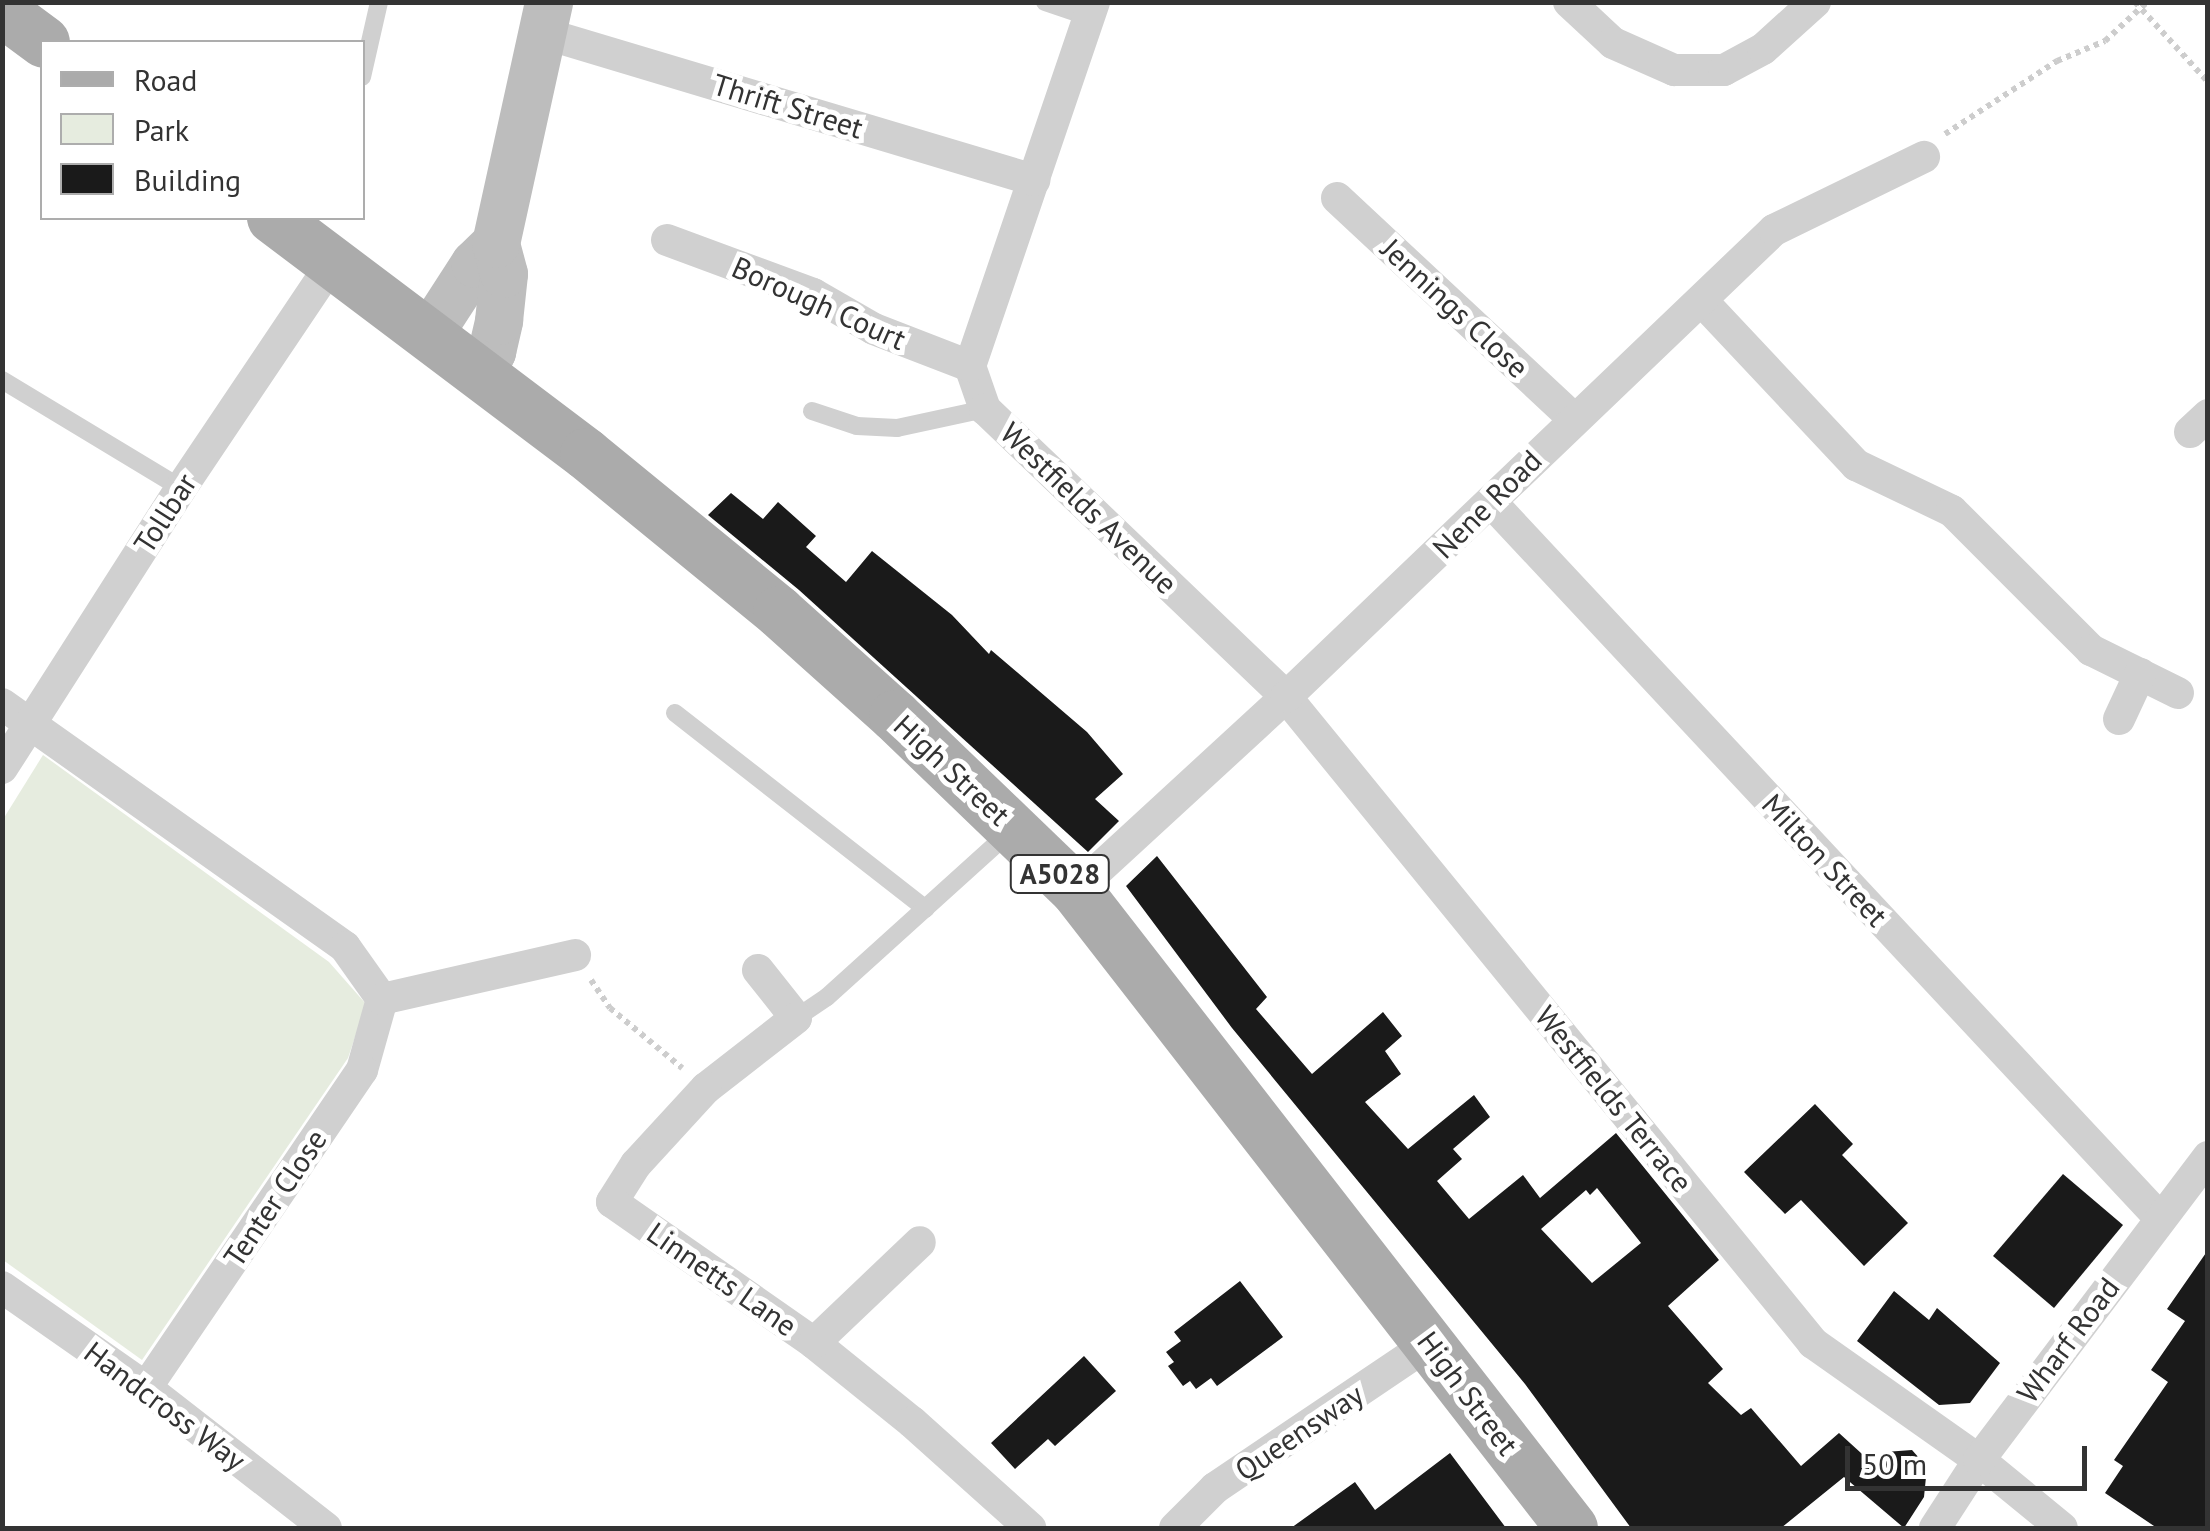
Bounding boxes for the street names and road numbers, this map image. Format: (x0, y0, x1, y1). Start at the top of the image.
street label: Thrift Street (709, 66, 867, 146)
street label: Jennings Close (1374, 231, 1536, 385)
street label: Borough Court (727, 249, 911, 357)
street label: Westfields Avenue (993, 414, 1185, 602)
street label: Nene Road (1425, 442, 1549, 566)
street label: Tollbar (126, 466, 204, 560)
street label: High Street (887, 707, 1017, 833)
street label: Milton Street (1755, 786, 1895, 934)
road number: A5028 (1008, 851, 1112, 897)
street label: Westfields Terrace (1528, 998, 1700, 1200)
street label: Tenter Close (216, 1123, 334, 1273)
street label: Linnetts Lane (640, 1214, 804, 1344)
street label: Wharf Road (2009, 1270, 2127, 1410)
street label: High Street (1410, 1324, 1526, 1462)
street label: Handcross Way (77, 1334, 253, 1478)
street label: Queensway (1228, 1376, 1370, 1488)

